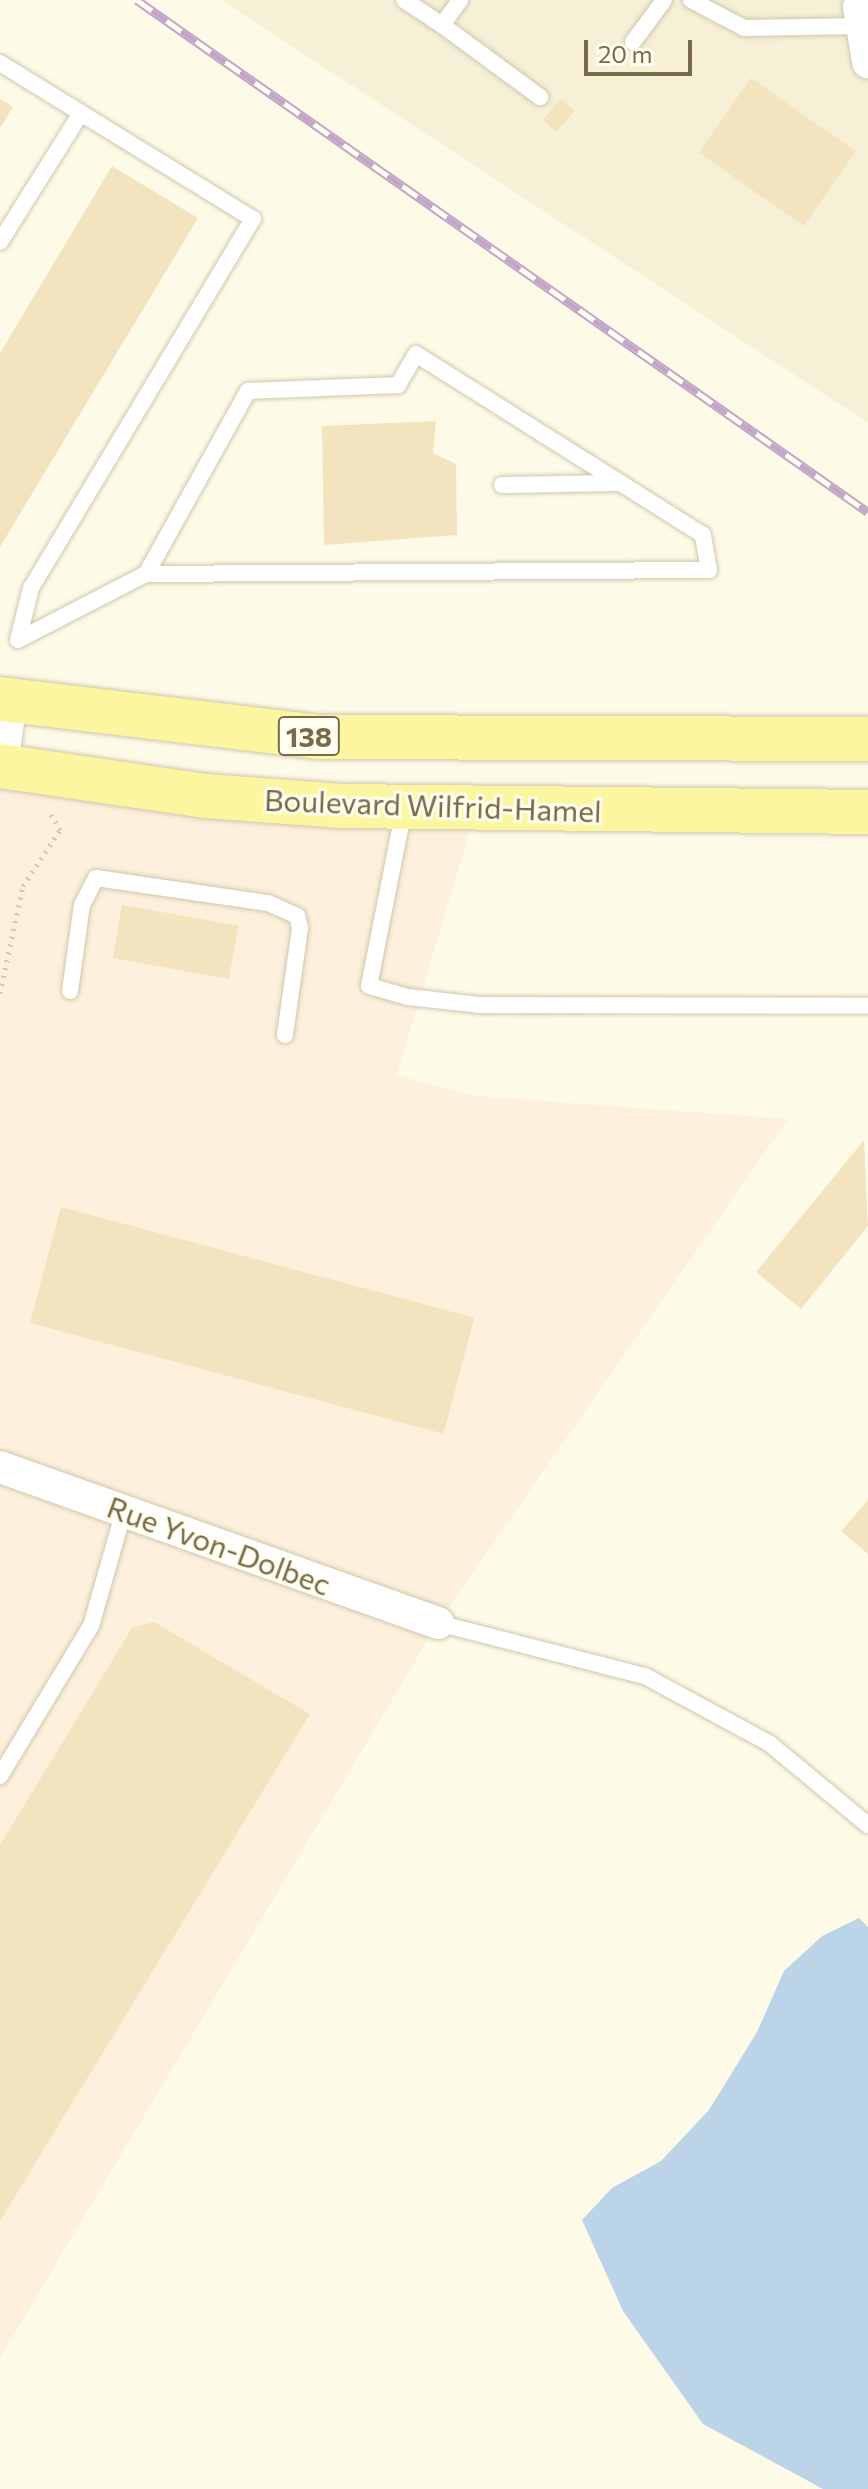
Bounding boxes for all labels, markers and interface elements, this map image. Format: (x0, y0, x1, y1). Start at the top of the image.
scale bar (588, 24, 696, 74)
text: 20 m (598, 39, 652, 68)
road number: 138 (277, 712, 341, 760)
street label: Boulevard Wilfrid-Hamel (264, 781, 602, 829)
street label: Rue Yvon-Dolbec (103, 1488, 335, 1602)

